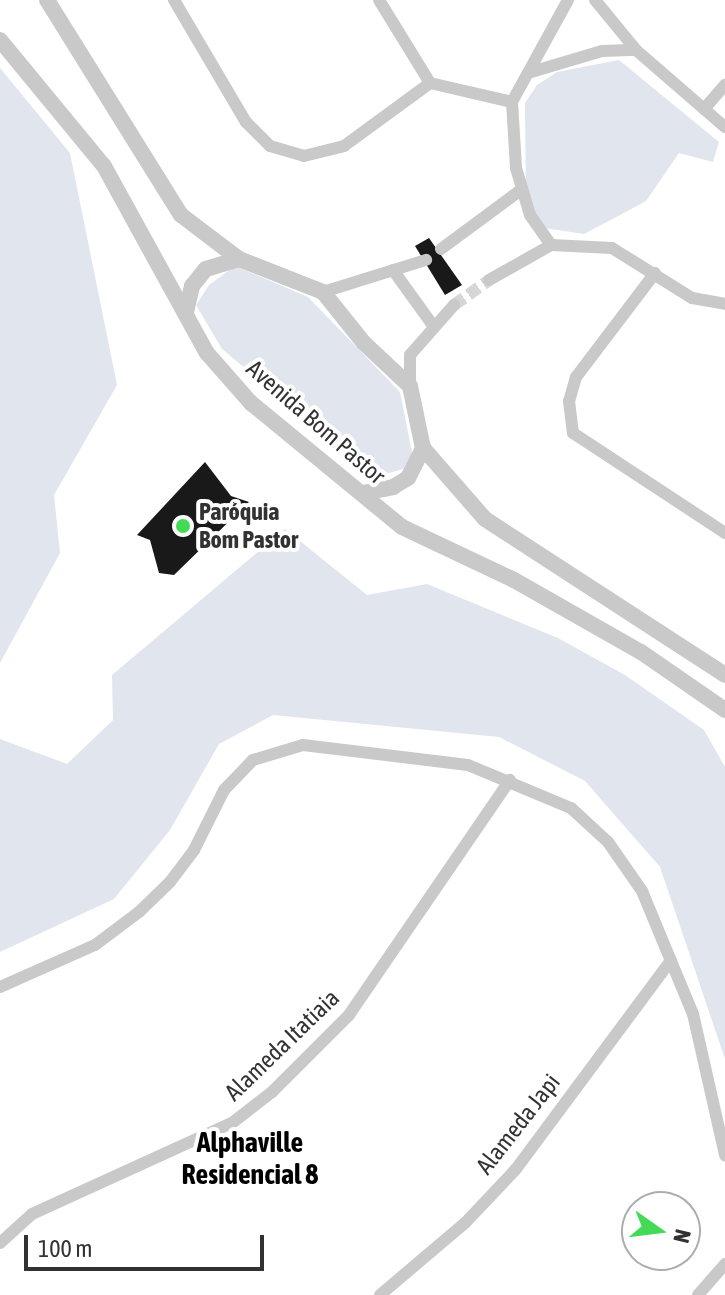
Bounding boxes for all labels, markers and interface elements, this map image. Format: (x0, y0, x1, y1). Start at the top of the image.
street label: Avenida Bom Pastor (241, 354, 391, 490)
place label: Paróquia Bom Pastor (199, 498, 298, 554)
marker: Paróquia Bom Pastor (174, 517, 192, 535)
street label: Alameda Itatiaia (219, 983, 345, 1107)
street label: Alameda Japi (470, 1068, 566, 1180)
district label: Alphaville Residencial 8 (182, 1125, 318, 1191)
north arrow (621, 1191, 701, 1271)
scale bar (28, 1219, 268, 1269)
text: N (668, 1227, 697, 1246)
text: 100 m (38, 1235, 92, 1262)

